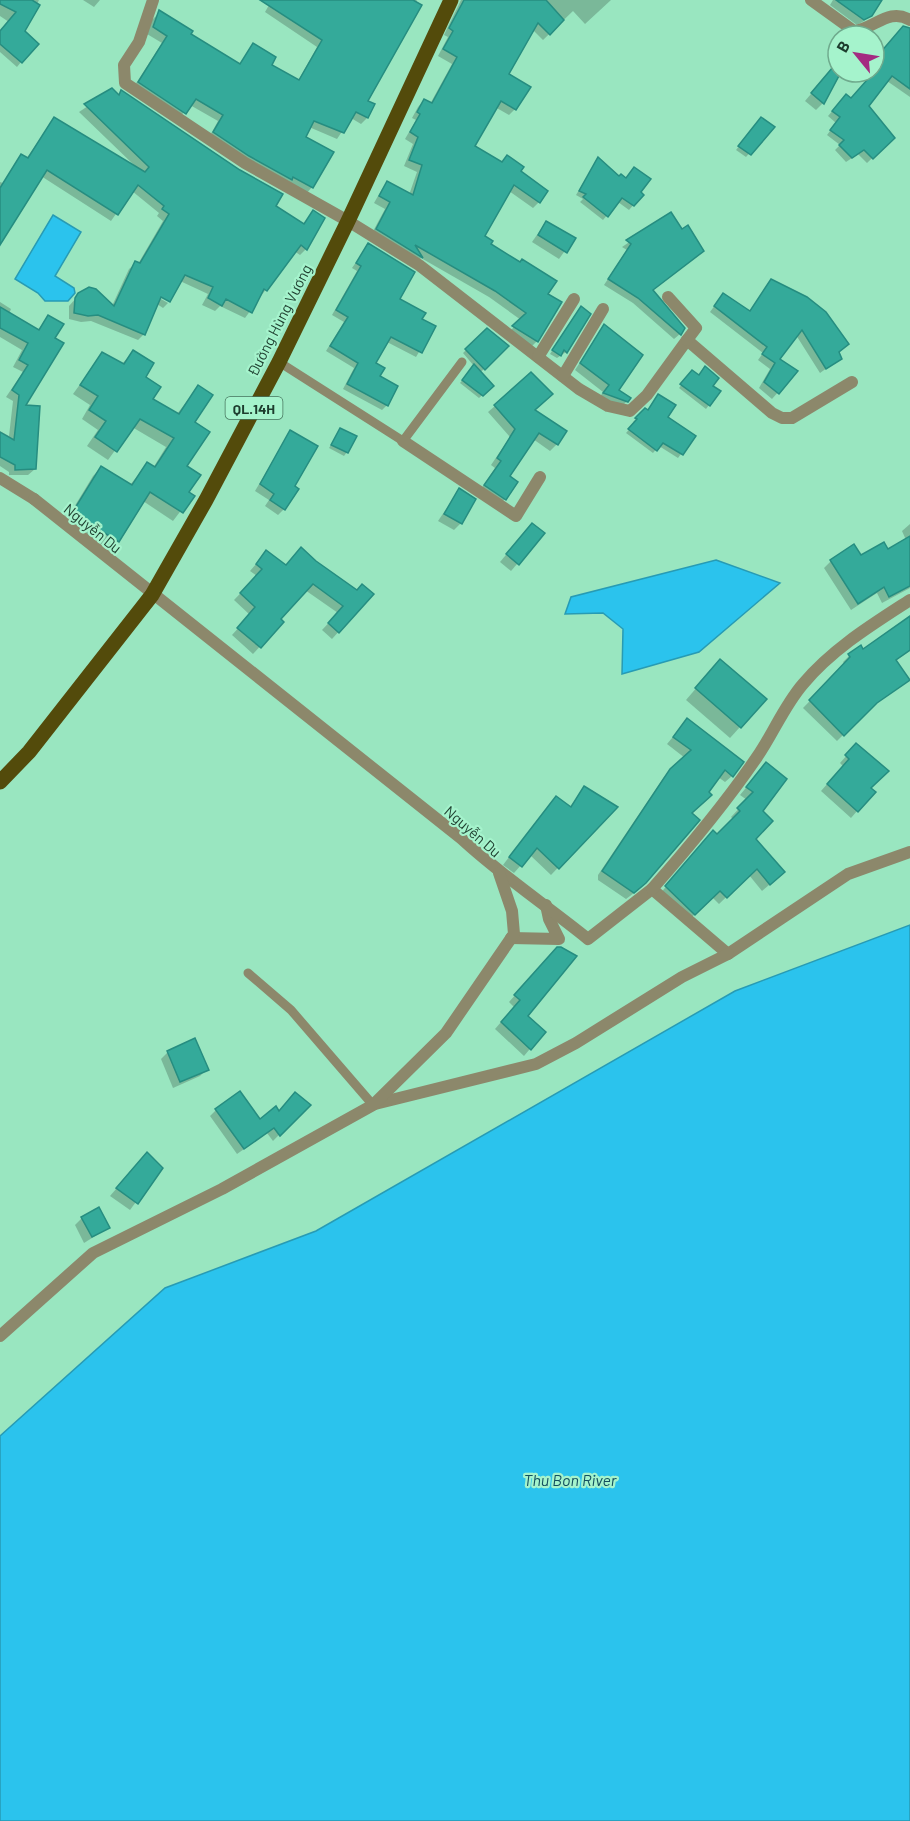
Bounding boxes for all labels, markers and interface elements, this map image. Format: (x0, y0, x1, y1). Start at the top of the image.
north arrow (826, 24, 886, 84)
text: B (832, 37, 853, 55)
street label: Đường Hùng Vương (243, 261, 315, 379)
road number: QL.14H (226, 397, 282, 419)
street label: Nguyễn Du (61, 499, 125, 557)
street label: Nguyễn Du (441, 802, 505, 860)
water label: Thu Bon River (524, 1470, 618, 1489)

